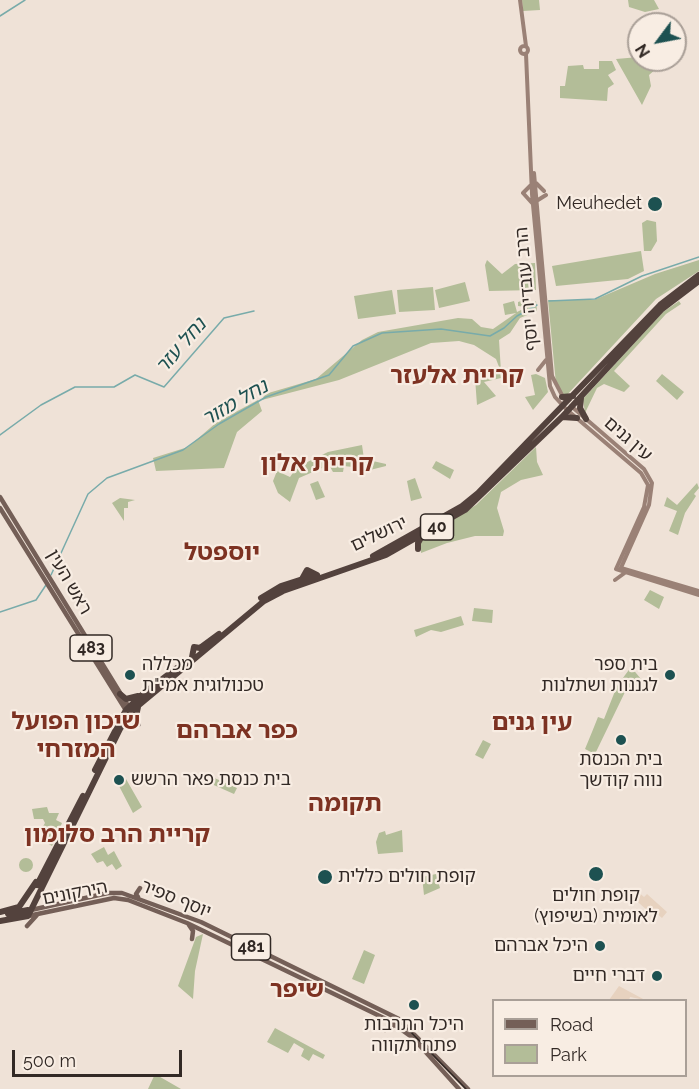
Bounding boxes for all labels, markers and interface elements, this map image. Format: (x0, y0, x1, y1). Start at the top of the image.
north arrow (627, 12, 687, 72)
text: N (632, 41, 654, 61)
place label: Meuhedet (556, 193, 642, 215)
marker: Meuhedet (646, 195, 664, 213)
street label: הרב עובדיה יוסף (511, 226, 543, 352)
water label: נחל עזר (151, 314, 211, 378)
district label: קריית אלעזר (390, 362, 524, 390)
water label: נחל מזור (198, 375, 272, 431)
street label: עין גנים (599, 412, 657, 466)
district label: קריית אלון (260, 450, 374, 478)
street label: ירושלים (348, 512, 410, 556)
road number: 40 (420, 514, 454, 540)
district label: יוספטל (184, 539, 260, 567)
street label: ראש העין (42, 546, 96, 618)
road number: 483 (70, 635, 112, 661)
place label: מכללה טכנולוגית אמי"ת (142, 654, 264, 696)
place label: בית ספר לגננות ושתלנות (541, 654, 658, 696)
marker: מכללה טכנולוגית אמי"ת (123, 668, 137, 682)
marker: בית ספר לגננות ושתלנות (663, 668, 677, 682)
district label: שיכון הפועל המזרחי (12, 708, 140, 764)
district label: עין גנים (492, 709, 572, 737)
district label: כפר אברהם (176, 717, 298, 745)
marker: בית הכנסת נווה קודשך (614, 733, 628, 747)
place label: בית הכנסת נווה קודשך (579, 749, 663, 792)
place label: בית כנסת פאר הרשש (131, 769, 291, 791)
marker: בית כנסת פאר הרשש (112, 773, 126, 787)
district label: תקומה (308, 790, 382, 818)
district label: קריית הרב סלומון (24, 821, 210, 849)
marker: קופת חולים לאומית (בשיפוץ) (587, 865, 605, 883)
place label: קופת חולים כללית (338, 866, 476, 888)
marker: קופת חולים כללית (316, 868, 334, 886)
street label: יוסף ספיר (138, 875, 214, 923)
street label: הירקונים (41, 876, 109, 910)
place label: קופת חולים לאומית (בשיפוץ) (534, 885, 658, 928)
road number: 481 (232, 934, 270, 960)
place label: היכל אברהם (494, 935, 588, 957)
marker: היכל אברהם (593, 939, 607, 953)
place label: דברי חיים (572, 965, 645, 987)
marker: דברי חיים (650, 969, 664, 983)
district label: שיפר (270, 976, 324, 1004)
marker: היכל התרבות פתח תקווה (407, 998, 421, 1012)
legend (492, 999, 687, 1077)
place label: היכל התרבות פתח תקווה (364, 1014, 464, 1056)
text: Road (550, 1014, 593, 1035)
scale bar (15, 1038, 184, 1076)
text: Park (550, 1044, 587, 1065)
text: 500 m (23, 1050, 76, 1071)

